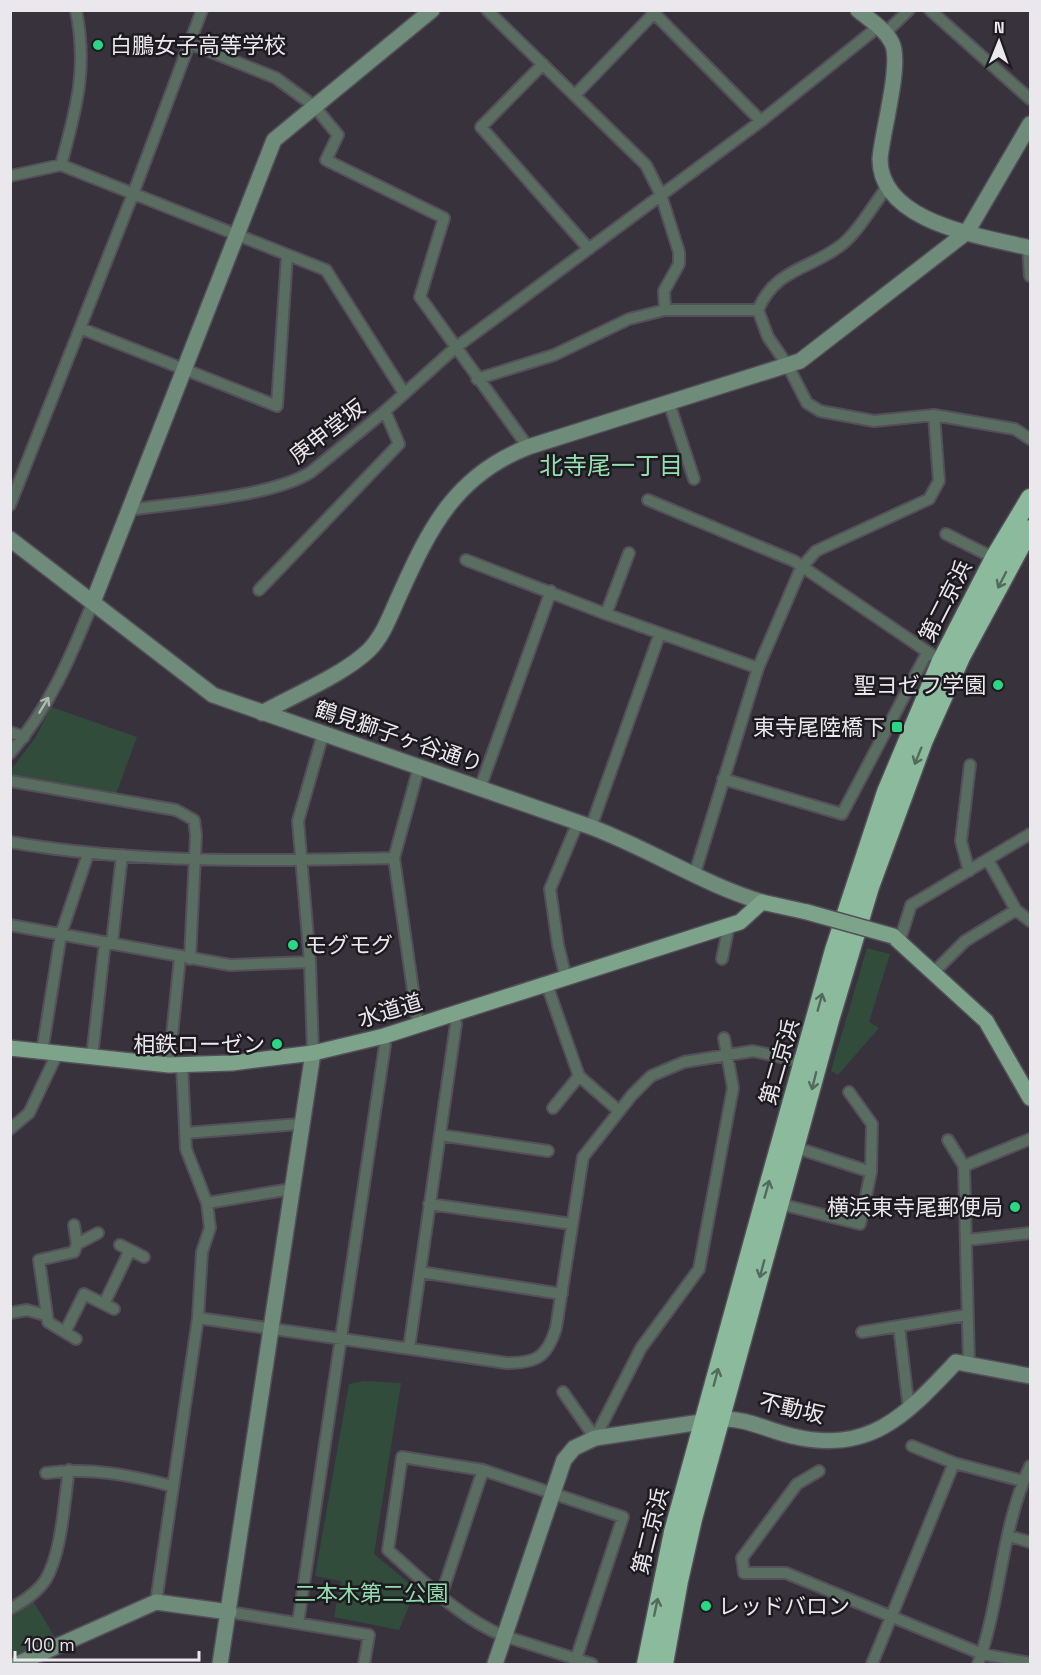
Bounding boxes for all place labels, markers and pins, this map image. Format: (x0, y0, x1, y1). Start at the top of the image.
place label: 白鵬女子高等学校 (110, 31, 286, 59)
marker: 白鵬女子高等学校 (91, 38, 105, 52)
place label: 聖ヨゼフ学園 (854, 671, 986, 699)
marker: 聖ヨゼフ学園 (991, 678, 1005, 692)
place label: 東寺尾陸橋下 (753, 713, 885, 741)
marker: 東寺尾陸橋下 (890, 720, 904, 734)
place label: モグモグ (305, 931, 393, 959)
marker: モグモグ (286, 938, 300, 952)
place label: 相鉄ローゼン (133, 1030, 265, 1058)
marker: 相鉄ローゼン (270, 1037, 284, 1051)
place label: 横浜東寺尾郵便局 (827, 1193, 1003, 1221)
marker: 横浜東寺尾郵便局 (1008, 1200, 1022, 1214)
place label: レッドバロン (718, 1592, 850, 1620)
marker: レッドバロン (699, 1599, 713, 1613)

